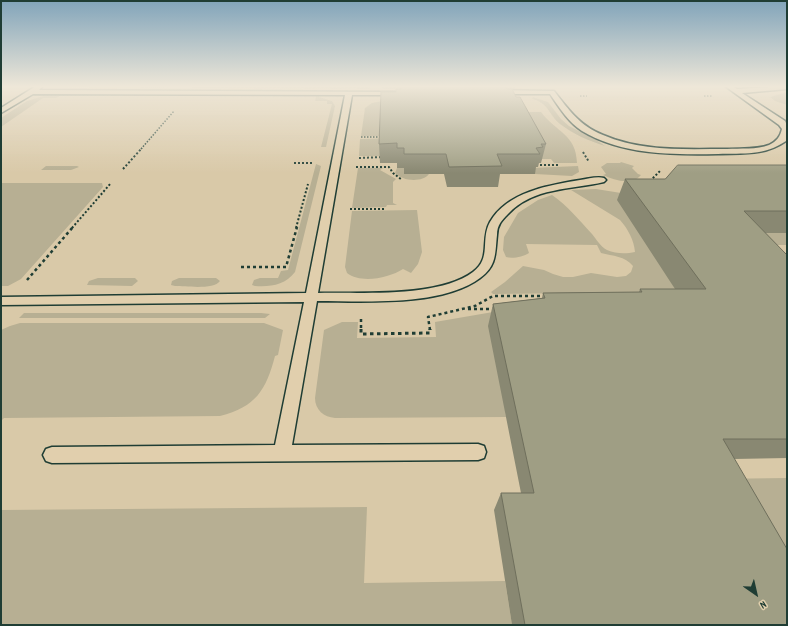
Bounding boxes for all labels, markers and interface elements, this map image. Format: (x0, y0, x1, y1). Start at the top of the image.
north arrow (736, 574, 776, 614)
text: N (756, 596, 769, 612)

